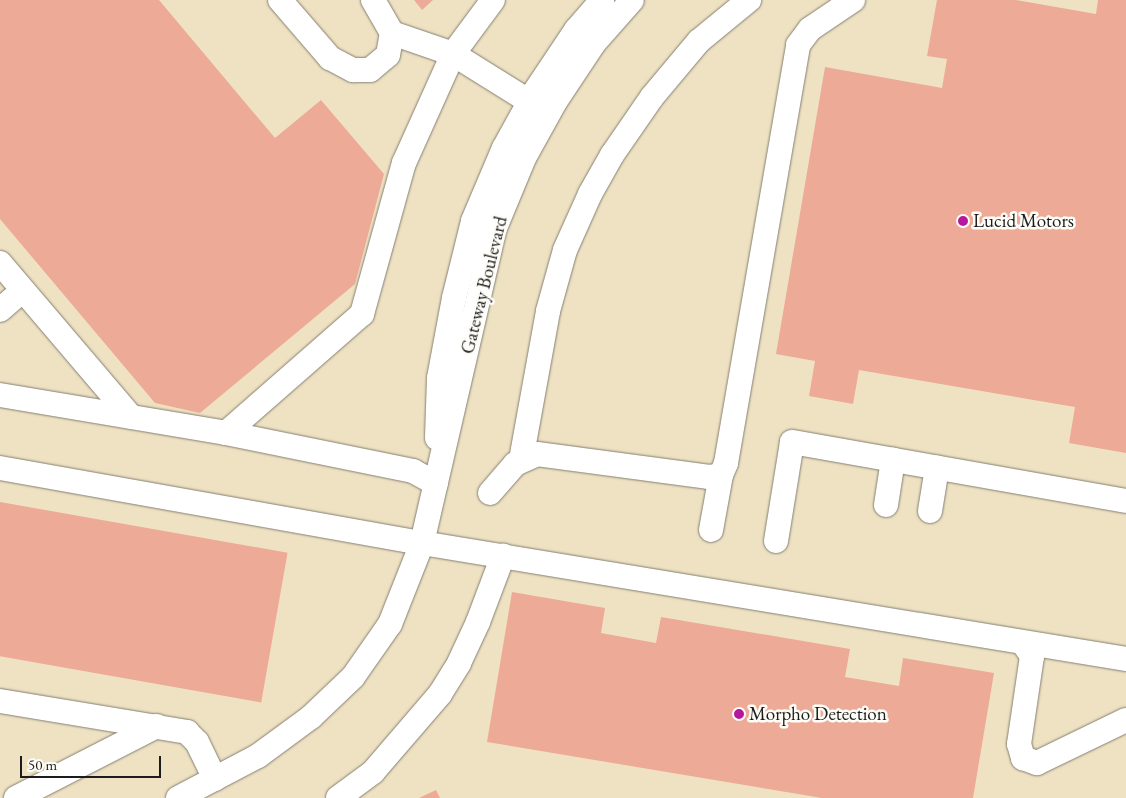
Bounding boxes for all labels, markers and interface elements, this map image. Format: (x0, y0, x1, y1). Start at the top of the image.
place label: Lucid Motors (973, 210, 1074, 232)
street label: Gateway Boulevard (456, 214, 512, 356)
marker: Lucid Motors (957, 215, 969, 227)
place label: Morpho Detection (749, 703, 887, 725)
marker: Morpho Detection (733, 708, 745, 720)
scale bar (22, 746, 164, 778)
text: 50 m (28, 755, 57, 774)

